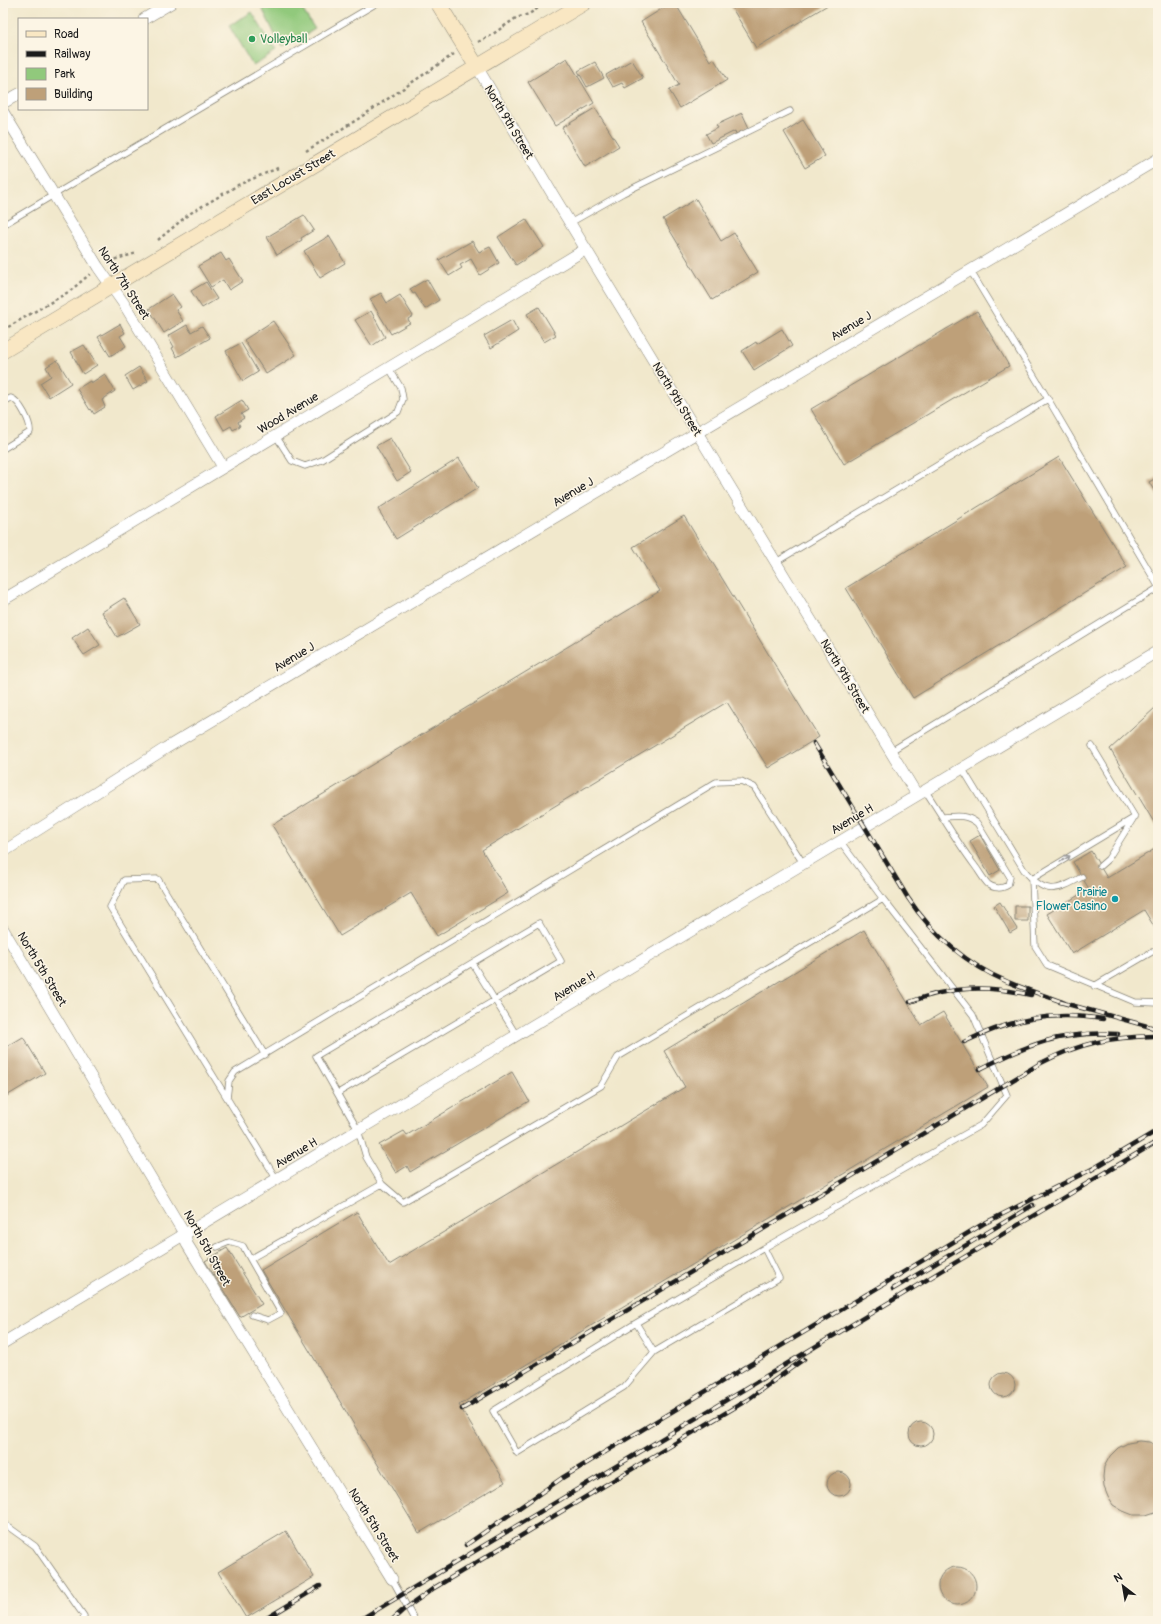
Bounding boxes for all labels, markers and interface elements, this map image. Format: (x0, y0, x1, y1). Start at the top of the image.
legend (18, 18, 148, 110)
text: Road (54, 27, 79, 42)
place label: Volleyball (260, 32, 308, 47)
marker: Volleyball (247, 34, 257, 44)
text: Railway (54, 47, 90, 62)
text: Park (54, 67, 75, 82)
street label: North 9th Street (481, 83, 537, 162)
text: Building (54, 87, 93, 102)
street label: East Locust Street (249, 146, 338, 208)
street label: North 7th Street (94, 244, 153, 323)
street label: Avenue J (828, 308, 875, 345)
street label: North 9th Street (649, 360, 705, 439)
street label: Wood Avenue (255, 389, 322, 438)
street label: Avenue J (550, 474, 597, 511)
street label: North 9th Street (817, 637, 873, 716)
street label: Avenue J (271, 639, 318, 676)
street label: Avenue H (828, 801, 877, 838)
one-way arrow (1059, 855, 1070, 863)
place label: Prairie Flower Casino (1036, 885, 1108, 914)
marker: Prairie Flower Casino (1110, 894, 1120, 904)
street label: North 5th Street (14, 929, 70, 1009)
street label: Avenue H (550, 968, 599, 1005)
street label: Avenue H (272, 1135, 321, 1172)
street label: North 5th Street (180, 1208, 234, 1289)
street label: North 5th Street (345, 1486, 402, 1565)
north arrow (1103, 1566, 1143, 1606)
text: N (1112, 1570, 1125, 1585)

